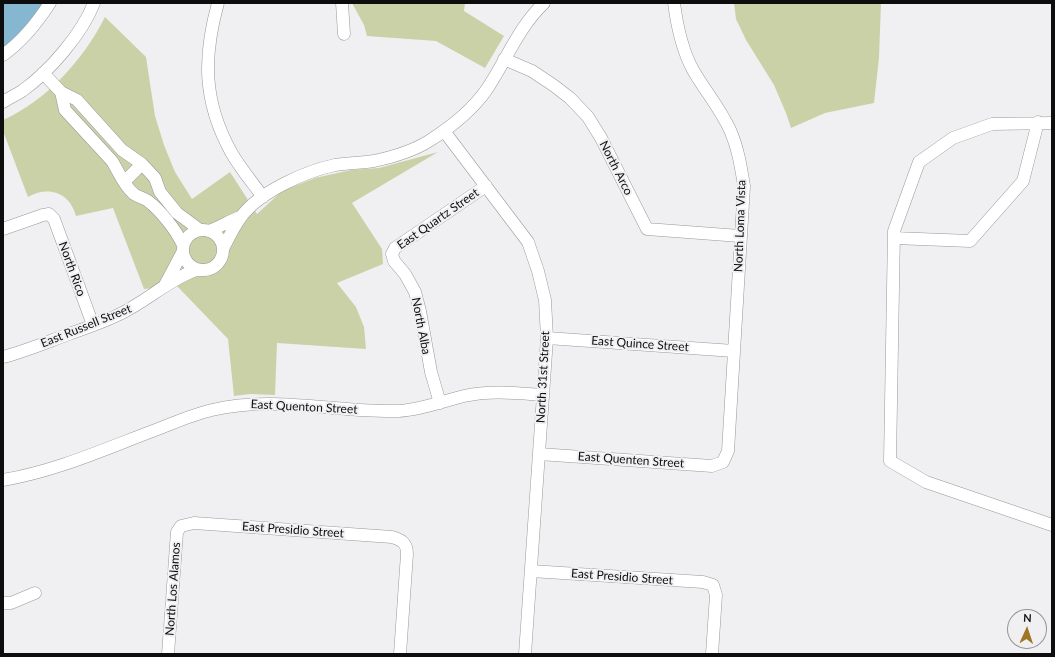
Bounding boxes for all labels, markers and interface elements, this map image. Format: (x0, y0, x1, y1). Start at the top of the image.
street label: North Arco (596, 139, 636, 197)
street label: North Loma Vista (731, 180, 749, 272)
street label: East Quartz Street (394, 185, 482, 253)
street label: North Rico (55, 240, 89, 298)
street label: North Alba (408, 296, 434, 356)
street label: East Russell Street (39, 301, 133, 351)
street label: North 31st Street (533, 331, 553, 423)
street label: East Quince Street (591, 333, 689, 355)
street label: East Quenton Street (250, 397, 358, 417)
street label: East Quenten Street (577, 449, 685, 471)
street label: East Presidio Street (242, 519, 344, 541)
street label: North Los Alamos (163, 542, 183, 636)
street label: East Presidio Street (571, 566, 673, 588)
north arrow (1007, 609, 1047, 649)
text: N (1023, 611, 1032, 624)

